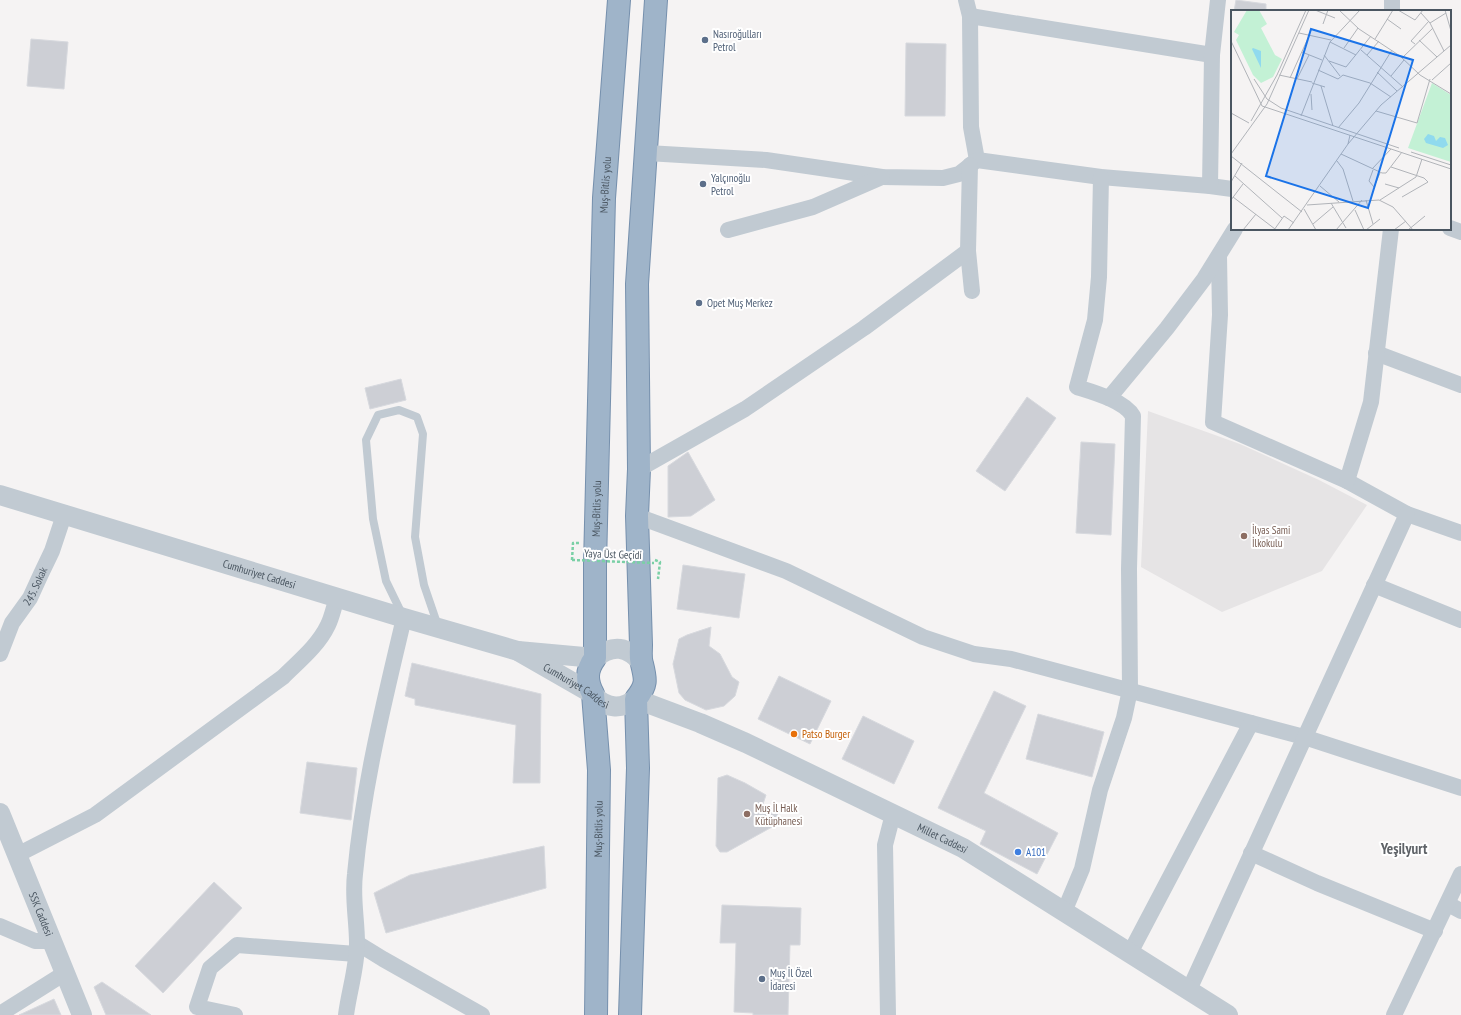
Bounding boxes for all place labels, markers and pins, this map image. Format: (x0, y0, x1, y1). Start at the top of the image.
place label: Nasıroğulları Petrol (713, 27, 762, 54)
marker: Nasıroğulları Petrol (700, 35, 710, 45)
place label: Yalçınoğlu Petrol (711, 171, 751, 198)
marker: Yalçınoğlu Petrol (698, 179, 708, 189)
place label: Opet Muş Merkez (707, 296, 773, 310)
marker: Opet Muş Merkez (694, 298, 704, 308)
place label: İlyas Sami İlkokulu (1252, 523, 1290, 550)
marker: İlyas Sami İlkokulu (1239, 531, 1249, 541)
place label: Patso Burger (802, 727, 850, 741)
marker: Patso Burger (789, 729, 799, 739)
place label: Muş İl Halk Kütüphanesi (755, 801, 803, 828)
marker: Muş İl Halk Kütüphanesi (742, 809, 752, 819)
place label: A101 (1026, 845, 1046, 859)
marker: A101 (1013, 847, 1023, 857)
place label: Muş İl Özel İdaresi (770, 966, 813, 993)
marker: Muş İl Özel İdaresi (757, 974, 767, 984)

